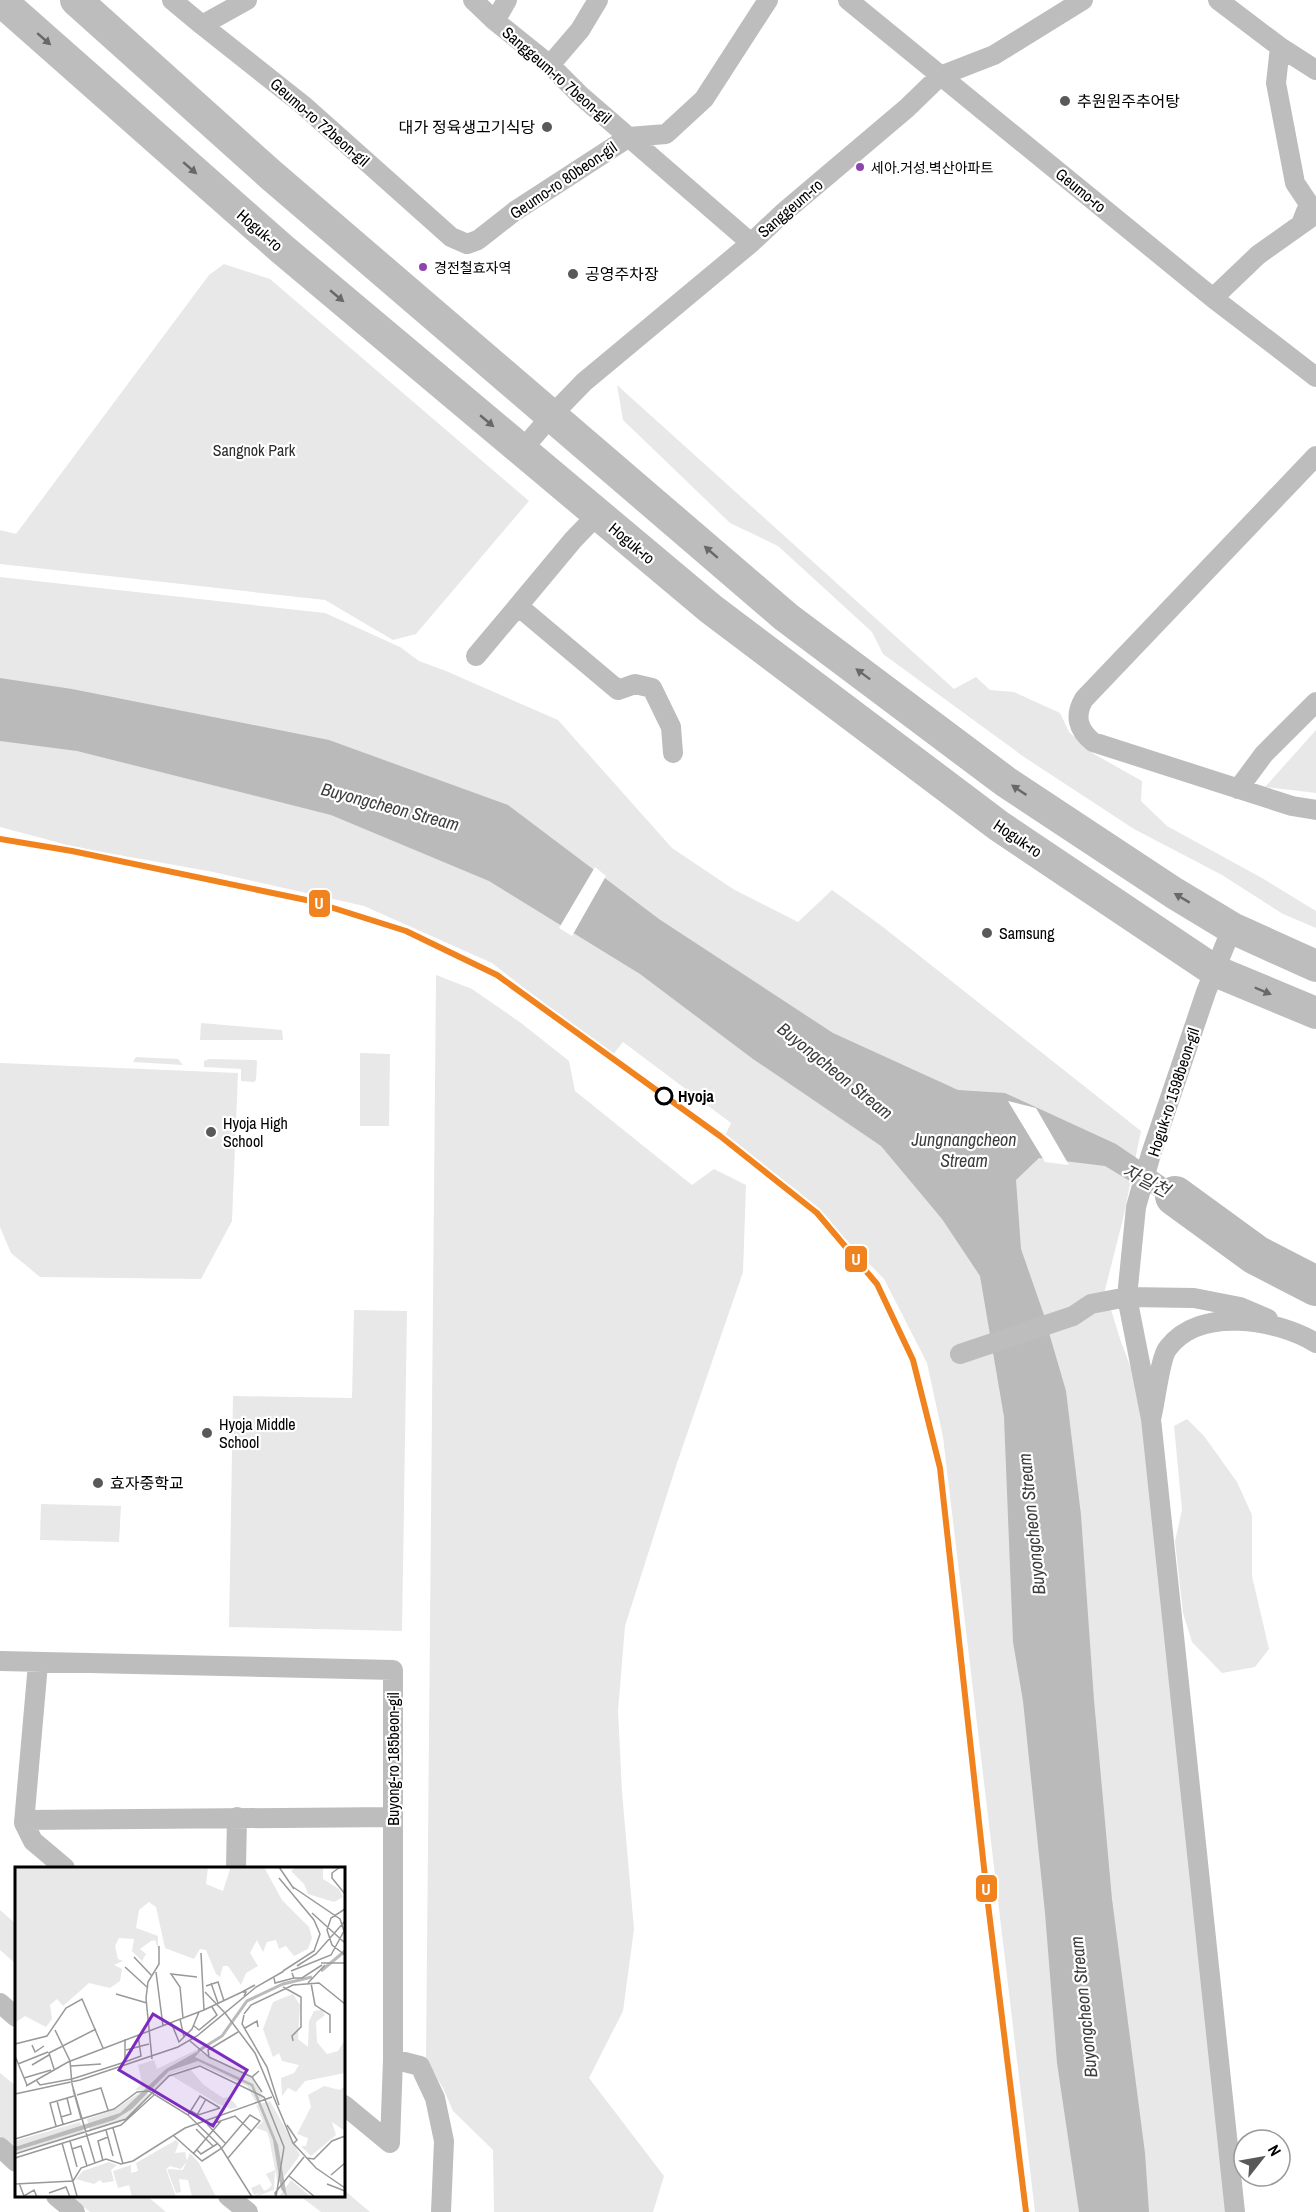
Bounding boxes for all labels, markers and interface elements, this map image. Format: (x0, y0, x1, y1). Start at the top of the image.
street label: Sanggeum-ro 7beon-gil (498, 21, 616, 129)
one-way arrow (36, 32, 51, 45)
street label: Geumo-ro 72beon-gil (266, 73, 374, 171)
place label: 추원원주추어탕 (1077, 90, 1180, 112)
marker: 추원원주추어탕 (1058, 94, 1072, 108)
place label: 대가 정육생고기식당 (399, 116, 535, 138)
marker: 대가 정육생고기식당 (540, 120, 554, 134)
street label: Geumo-ro 80beon-gil (505, 136, 621, 224)
place label: 세아.거성.벽산아파트 (871, 159, 993, 177)
one-way arrow (182, 161, 197, 174)
marker: 세아.거성.벽산아파트 (854, 161, 866, 173)
street label: Geumo-ro (1051, 163, 1111, 217)
street label: Sanggeum-ro (753, 174, 827, 242)
street label: Hoguk-ro (232, 204, 288, 256)
place label: 경전철효자역 (434, 259, 511, 277)
marker: 경전철효자역 (417, 261, 429, 273)
place label: 공영주차장 (585, 263, 659, 285)
marker: 공영주차장 (566, 267, 580, 281)
one-way arrow (329, 289, 345, 302)
one-way arrow (479, 414, 494, 427)
park label: Sangnok Park (213, 439, 296, 461)
street label: Hoguk-ro (604, 517, 660, 569)
one-way arrow (704, 546, 719, 559)
one-way arrow (855, 668, 871, 680)
water label: Buyongcheon Stream (318, 776, 462, 837)
one-way arrow (1012, 784, 1028, 796)
street label: Hoguk-ro (989, 814, 1047, 862)
line badge: U (308, 889, 331, 918)
text: U (314, 892, 324, 914)
one-way arrow (1173, 893, 1190, 903)
place label: Samsung (999, 922, 1055, 944)
marker: Samsung (980, 926, 994, 940)
one-way arrow (1255, 986, 1273, 996)
water label: Buyongcheon Stream (772, 1016, 898, 1125)
street label: Hoguk-ro 1598beon-gil (1142, 1025, 1204, 1159)
place label: Hyoja (678, 1085, 714, 1107)
marker: Hyoja (655, 1087, 673, 1105)
place label: Hyoja High School (223, 1112, 288, 1152)
marker: Hyoja High School (204, 1125, 218, 1139)
water label: Jungnangcheon Stream (910, 1127, 1017, 1173)
water label: 자일천 (1118, 1158, 1176, 1204)
line badge: U (844, 1245, 868, 1273)
text: U (851, 1248, 861, 1270)
place label: Hyoja Middle School (219, 1413, 296, 1453)
marker: Hyoja Middle School (200, 1426, 214, 1440)
water label: Buyongcheon Stream (1012, 1452, 1051, 1596)
place label: 효자중학교 (110, 1472, 184, 1494)
marker: 효자중학교 (91, 1476, 105, 1490)
street label: Buyong-ro 185beon-gil (382, 1692, 404, 1826)
inset map (15, 1867, 345, 2197)
line badge: U (975, 1874, 998, 1903)
text: U (981, 1878, 991, 1900)
water label: Buyongcheon Stream (1064, 1935, 1103, 2079)
north arrow (1232, 2128, 1292, 2188)
text: N (1263, 2141, 1287, 2160)

